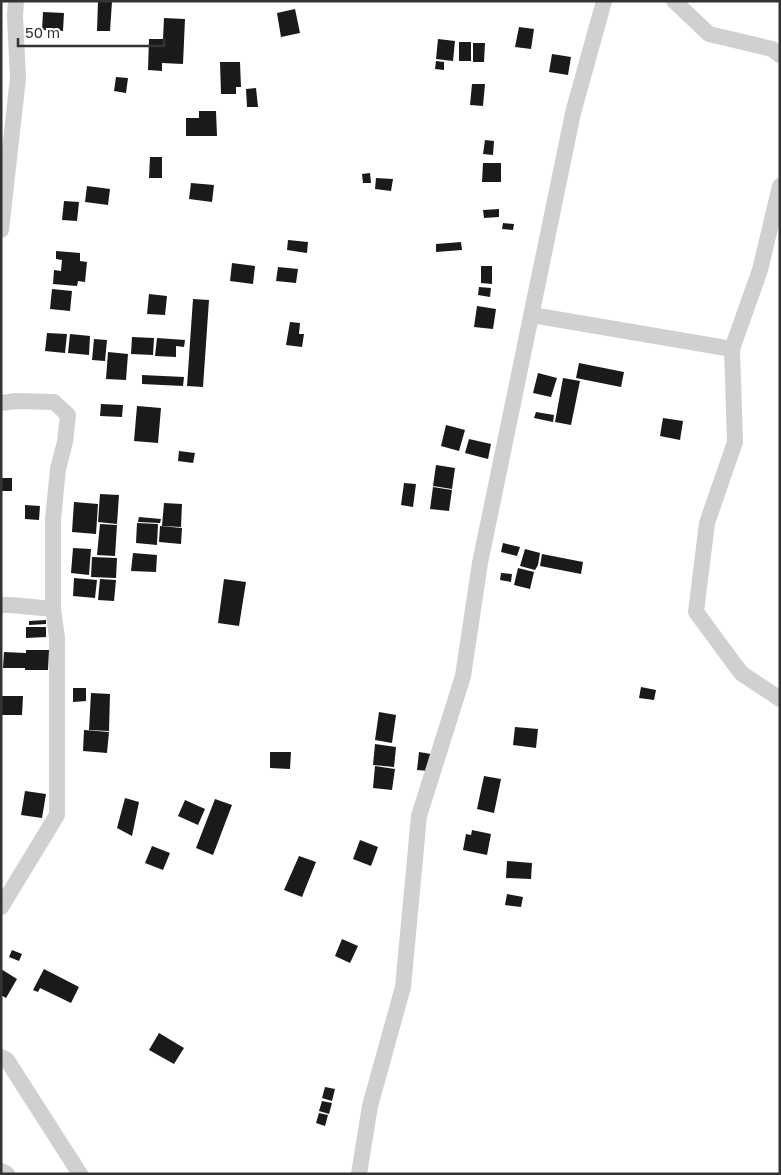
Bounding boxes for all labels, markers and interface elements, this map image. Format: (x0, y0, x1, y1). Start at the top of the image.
scale bar (18, 15, 164, 47)
text: 50 m (25, 23, 60, 41)

